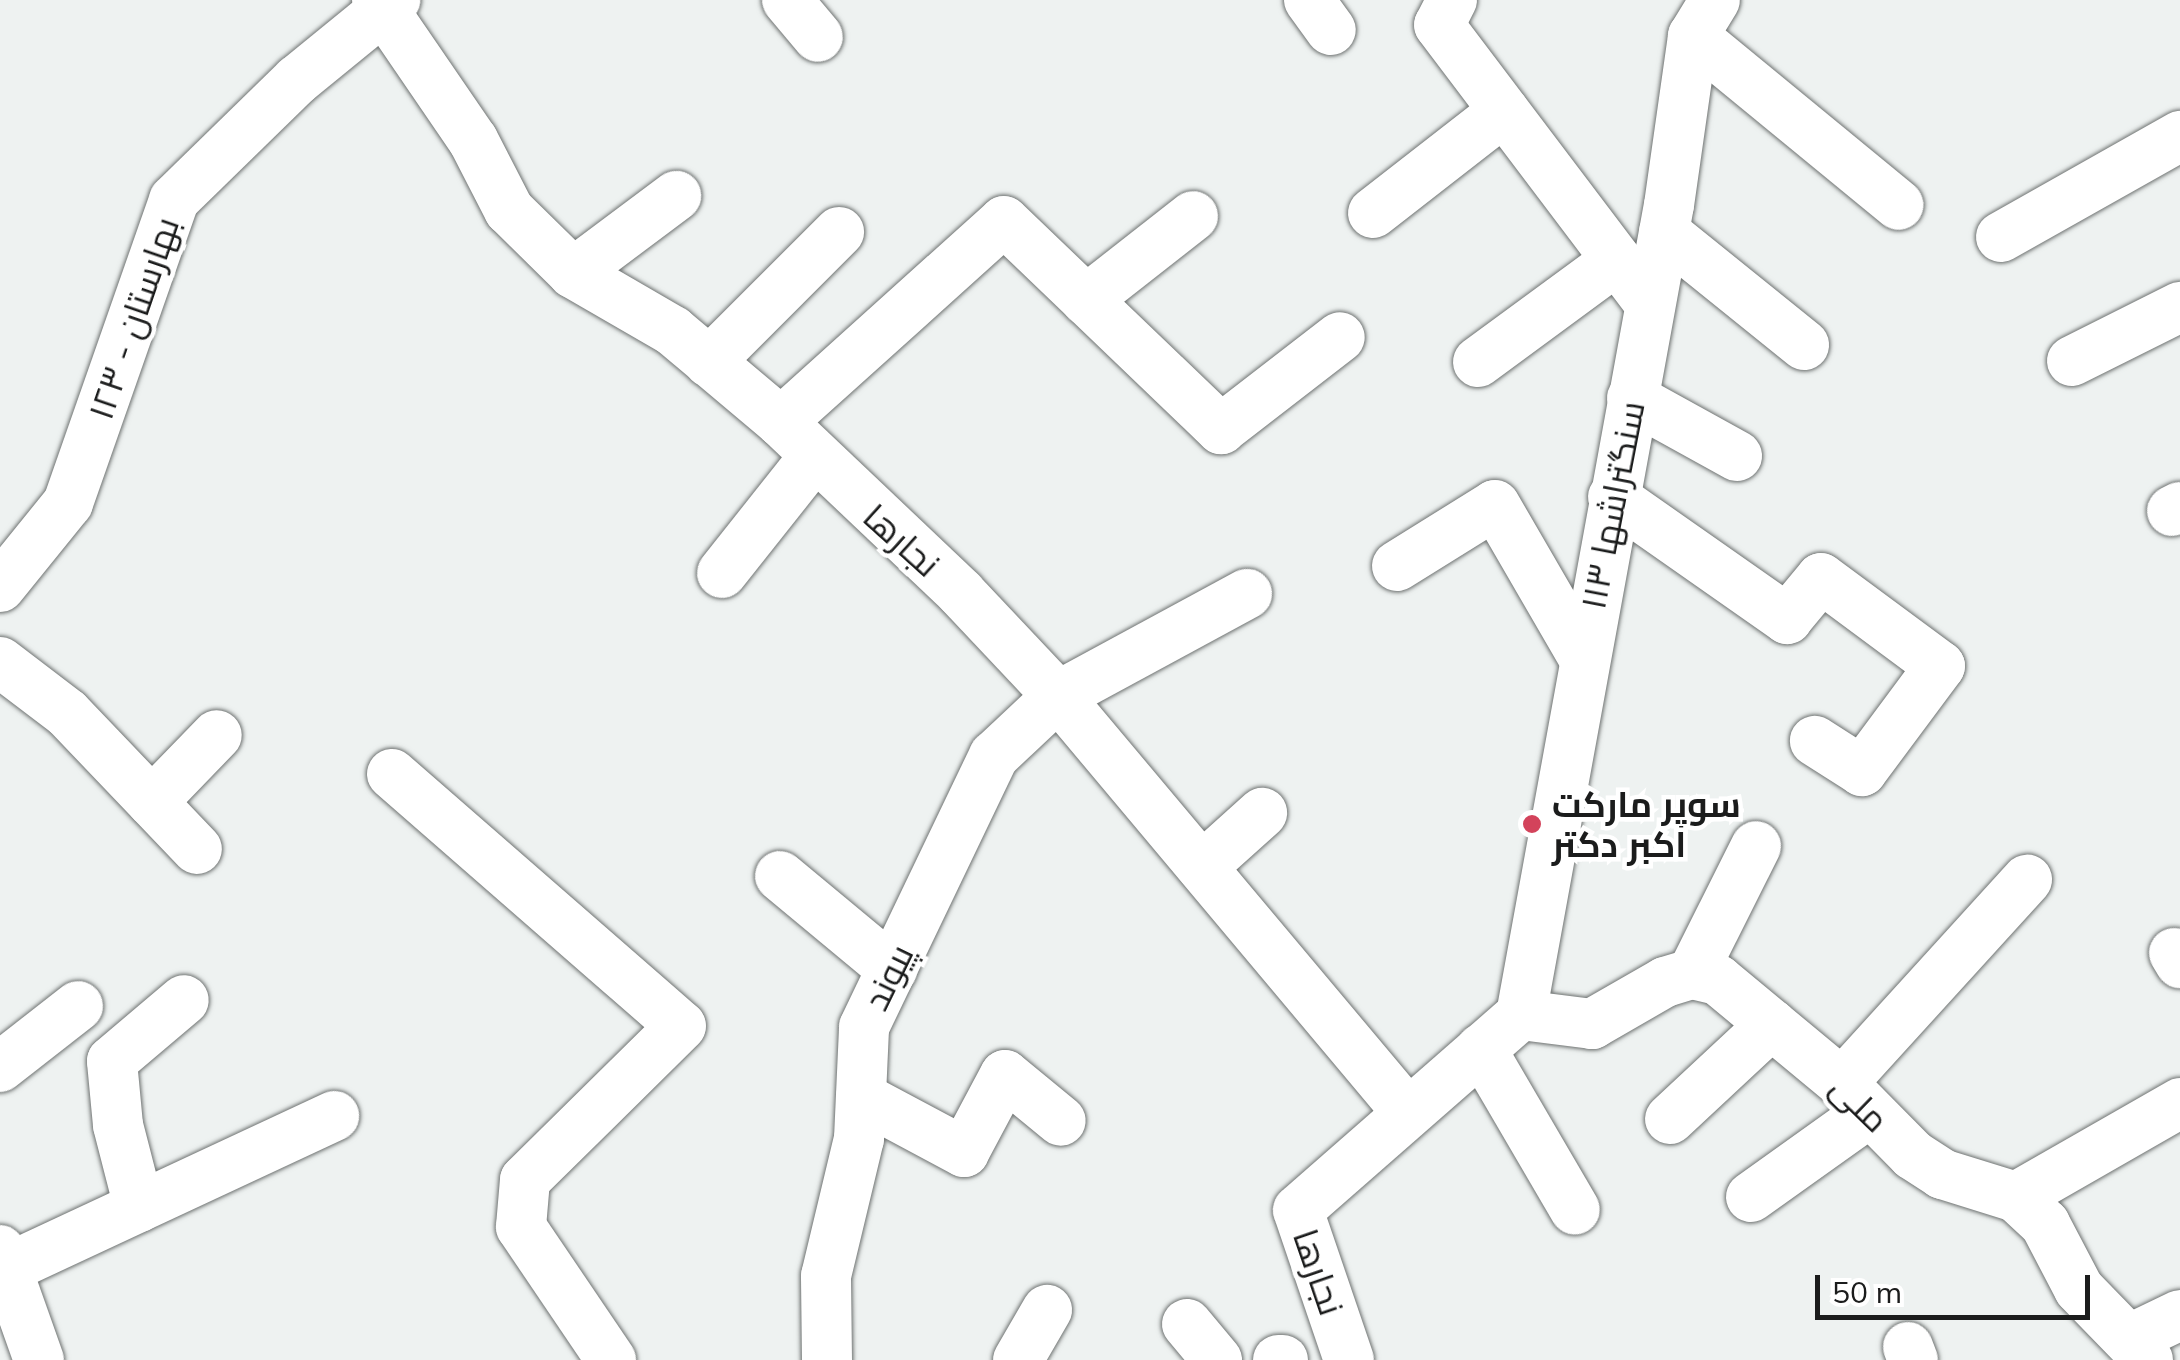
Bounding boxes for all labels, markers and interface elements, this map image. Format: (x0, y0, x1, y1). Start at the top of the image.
street label: بهارستان - ۱۲۳ (79, 211, 187, 425)
street label: سنگتراشها ۱۱۳ (1571, 397, 1653, 613)
street label: نجارها (855, 495, 949, 585)
place label: سوپر مارکت اکبر دکتر (1552, 783, 1741, 865)
marker: سوپر مارکت اکبر دکتر (1521, 813, 1543, 835)
street label: پیوند (854, 937, 922, 1017)
street label: ملی (1822, 1066, 1898, 1140)
street label: نجارها (1285, 1223, 1353, 1321)
scale bar (1820, 1255, 2095, 1317)
text: 50 m (1832, 1273, 1902, 1311)

